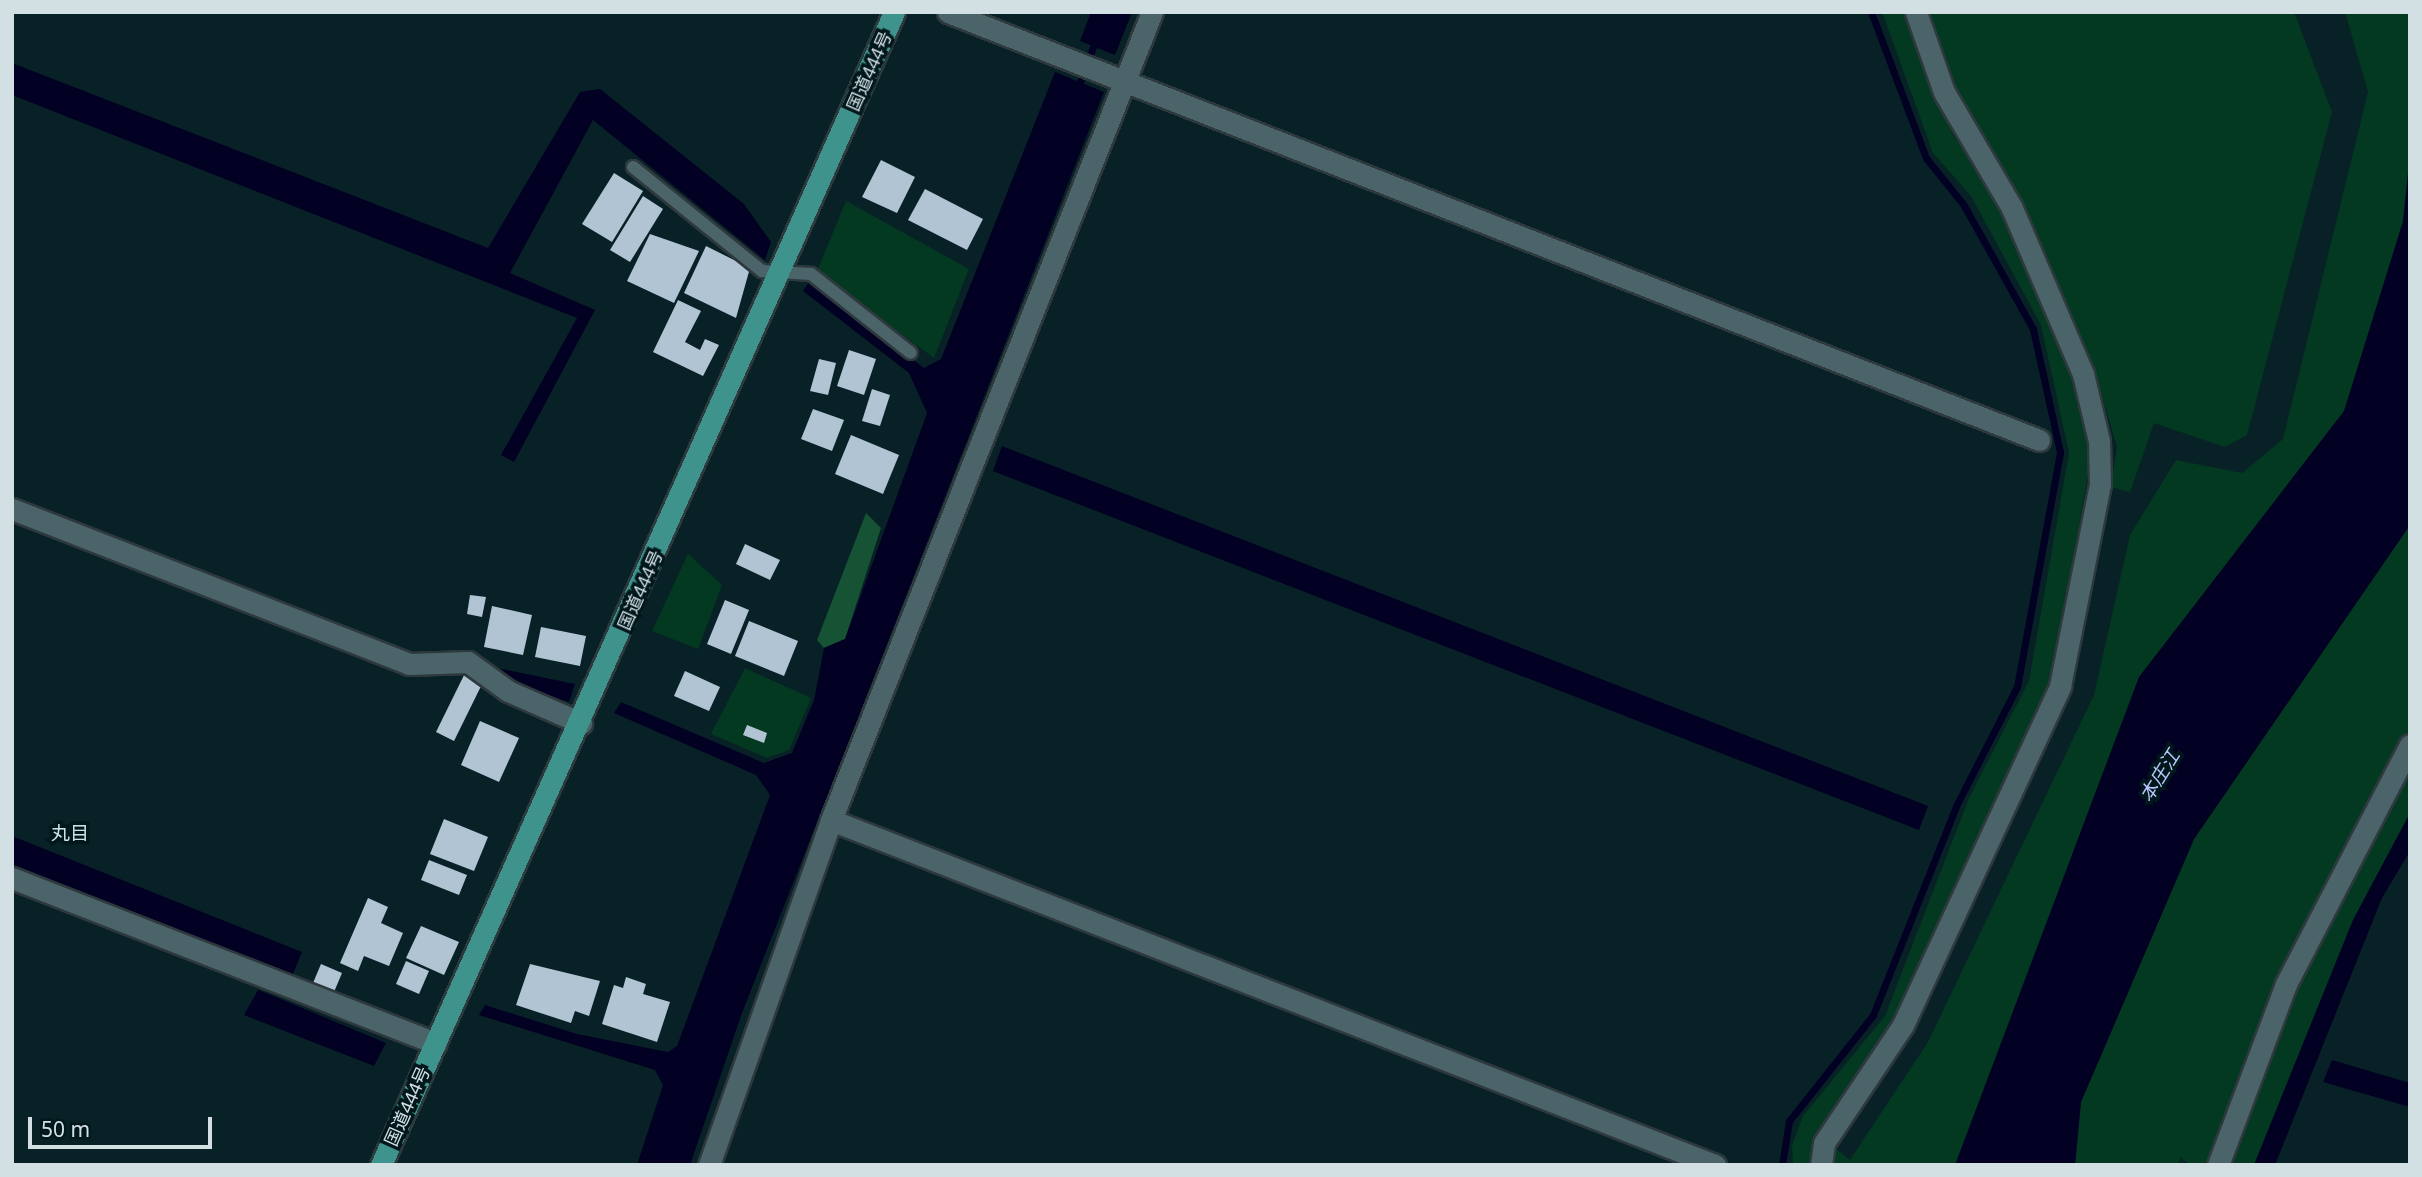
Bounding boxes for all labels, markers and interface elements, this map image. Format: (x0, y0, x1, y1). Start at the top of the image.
street label: 国道444号 (842, 28, 896, 114)
street label: 国道444号 (613, 547, 667, 633)
water label: 本庄江 (2135, 746, 2185, 806)
district label: 丸目 (51, 823, 89, 845)
street label: 国道444号 (380, 1063, 434, 1149)
scale bar (32, 1104, 215, 1148)
text: 50 m (41, 1115, 90, 1143)

